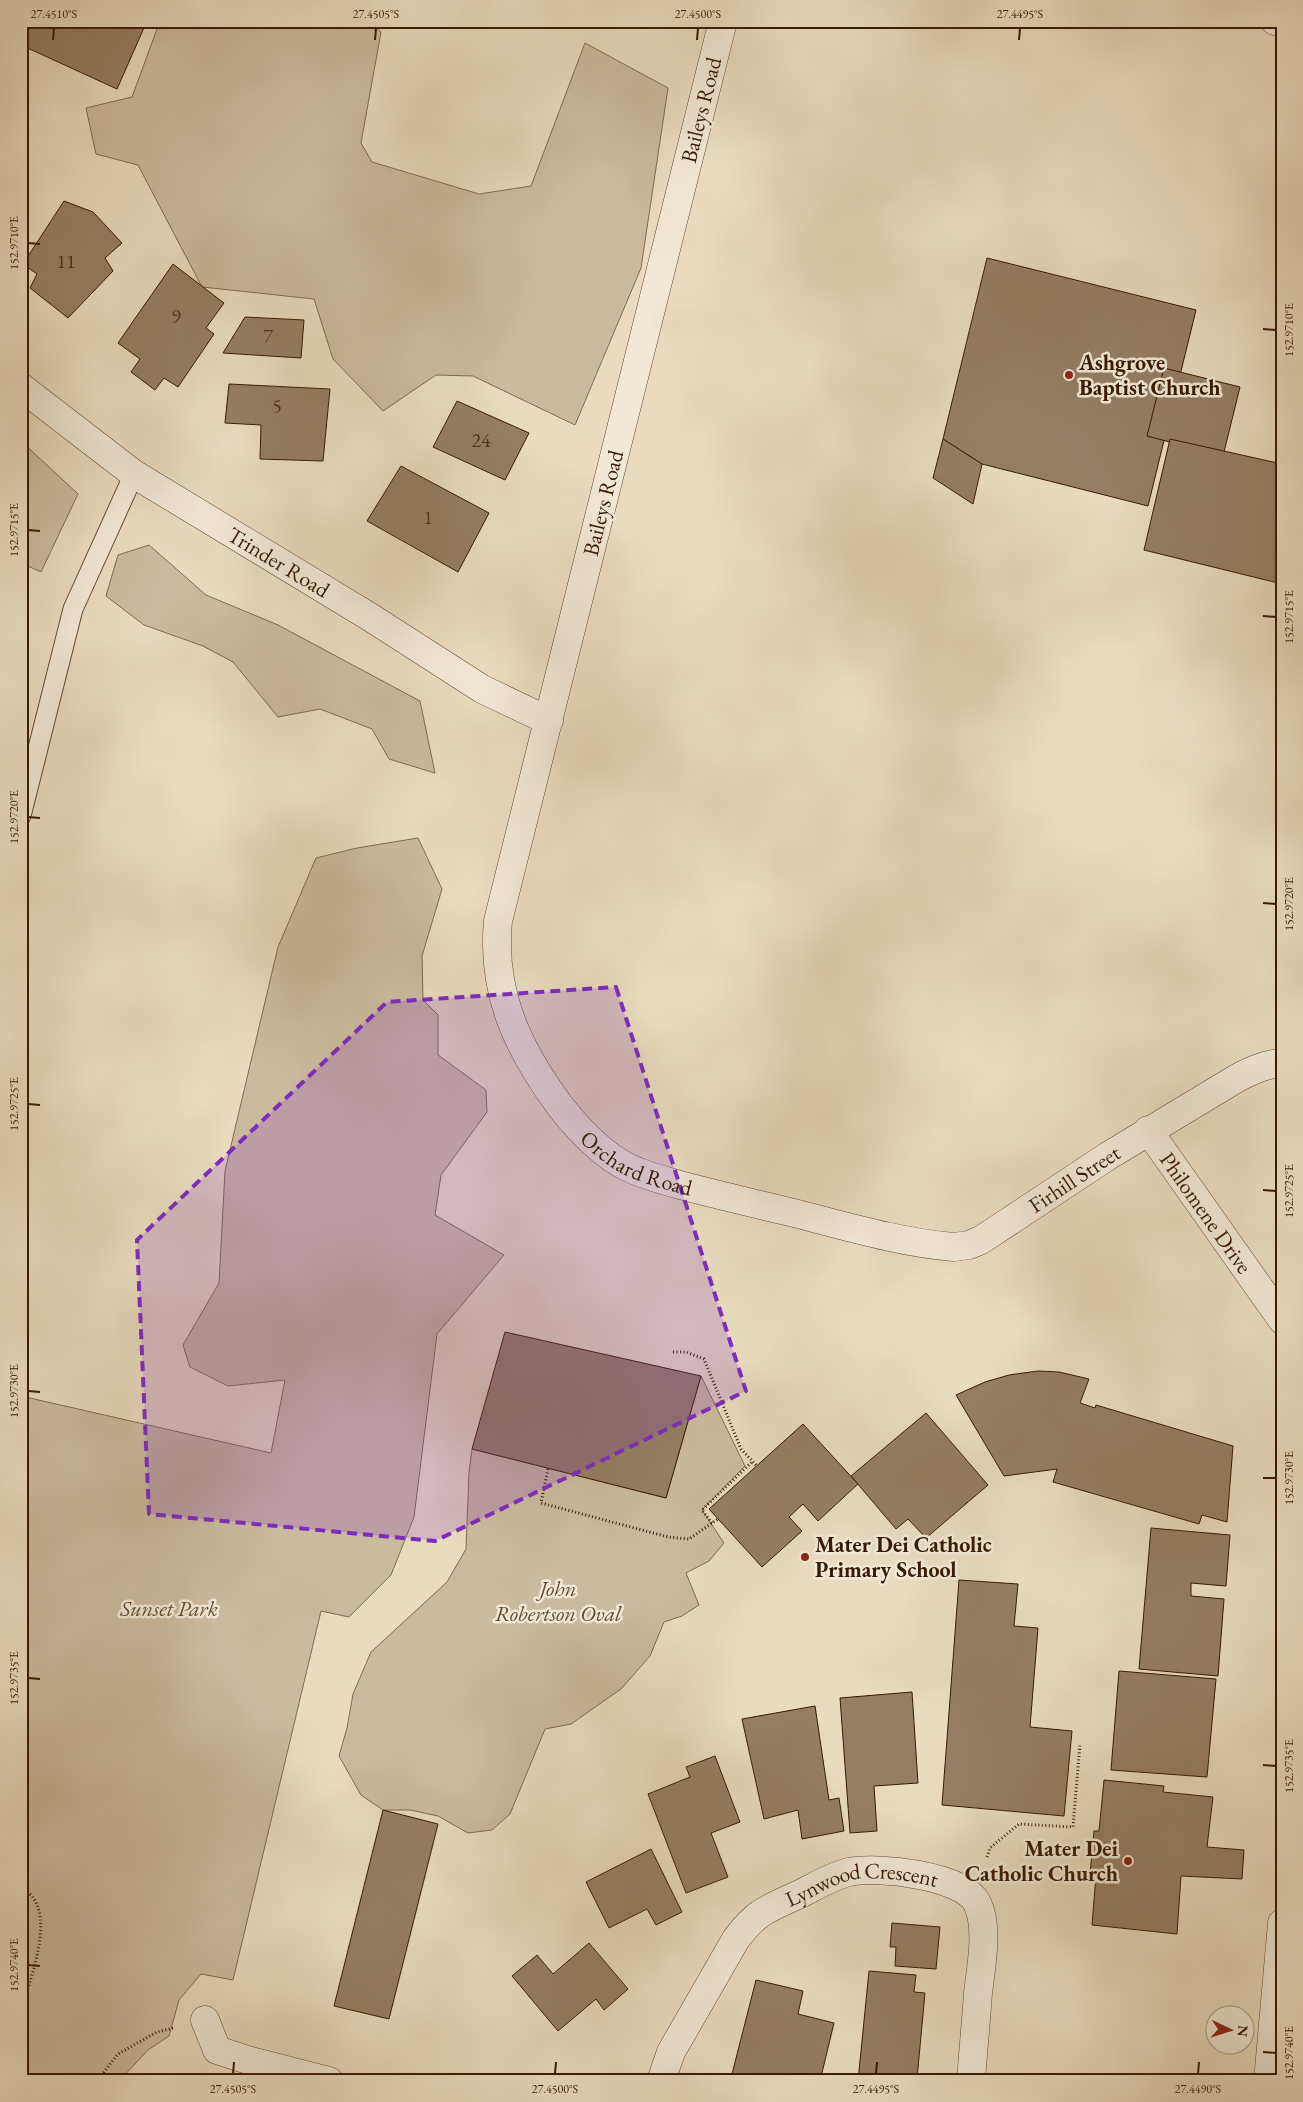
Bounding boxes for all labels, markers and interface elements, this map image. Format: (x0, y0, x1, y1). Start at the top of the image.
text: 27.4510°S (31, 6, 78, 22)
text: 27.4505°S (353, 6, 400, 22)
text: 27.4500°S (675, 6, 722, 22)
text: 27.4495°S (997, 6, 1044, 22)
street label: Baileys Road (674, 53, 728, 166)
text: 152.9710°E (6, 216, 22, 270)
house number: 11 (56, 248, 76, 274)
house number: 9 (171, 303, 181, 329)
text: 152.9710°E (1281, 303, 1297, 357)
house number: 7 (263, 323, 273, 349)
place label: Ashgrove Baptist Church (1078, 348, 1221, 402)
marker: Ashgrove Baptist Church (1063, 369, 1075, 381)
house number: 5 (272, 393, 282, 419)
house number: 24 (471, 427, 491, 453)
street label: Baileys Road (576, 446, 630, 559)
text: 152.9715°E (6, 503, 22, 557)
house number: 1 (423, 504, 433, 530)
street label: Trinder Road (222, 520, 336, 604)
text: 152.9715°E (1281, 590, 1297, 644)
text: 152.9720°E (6, 790, 22, 844)
text: 152.9720°E (1281, 877, 1297, 931)
text: 152.9725°E (6, 1077, 22, 1131)
street label: Orchard Road (574, 1124, 696, 1202)
street label: Firhill Street (1023, 1138, 1125, 1219)
street label: Philomene Drive (1153, 1146, 1259, 1279)
text: 152.9725°E (1281, 1164, 1297, 1218)
text: 152.9730°E (6, 1364, 22, 1418)
text: 152.9730°E (1281, 1451, 1297, 1505)
place label: Mater Dei Catholic Primary School (815, 1530, 992, 1584)
marker: Mater Dei Catholic Primary School (799, 1551, 811, 1563)
park label: John Robertson Oval (495, 1574, 622, 1628)
park label: Sunset Park (119, 1594, 218, 1623)
text: 152.9735°E (6, 1651, 22, 1705)
text: 152.9735°E (1281, 1739, 1297, 1793)
place label: Mater Dei Catholic Church (965, 1834, 1119, 1888)
marker: Mater Dei Catholic Church (1122, 1855, 1134, 1867)
street label: Lynwood Crescent (781, 1856, 942, 1913)
text: 152.9740°E (6, 1938, 22, 1992)
north arrow (1206, 2004, 1256, 2054)
text: N (1234, 2025, 1252, 2038)
text: 152.9740°E (1281, 2026, 1297, 2080)
text: 27.4505°S (210, 2081, 257, 2097)
text: 27.4500°S (532, 2081, 579, 2097)
text: 27.4495°S (853, 2081, 900, 2097)
text: 27.4490°S (1175, 2081, 1222, 2097)

